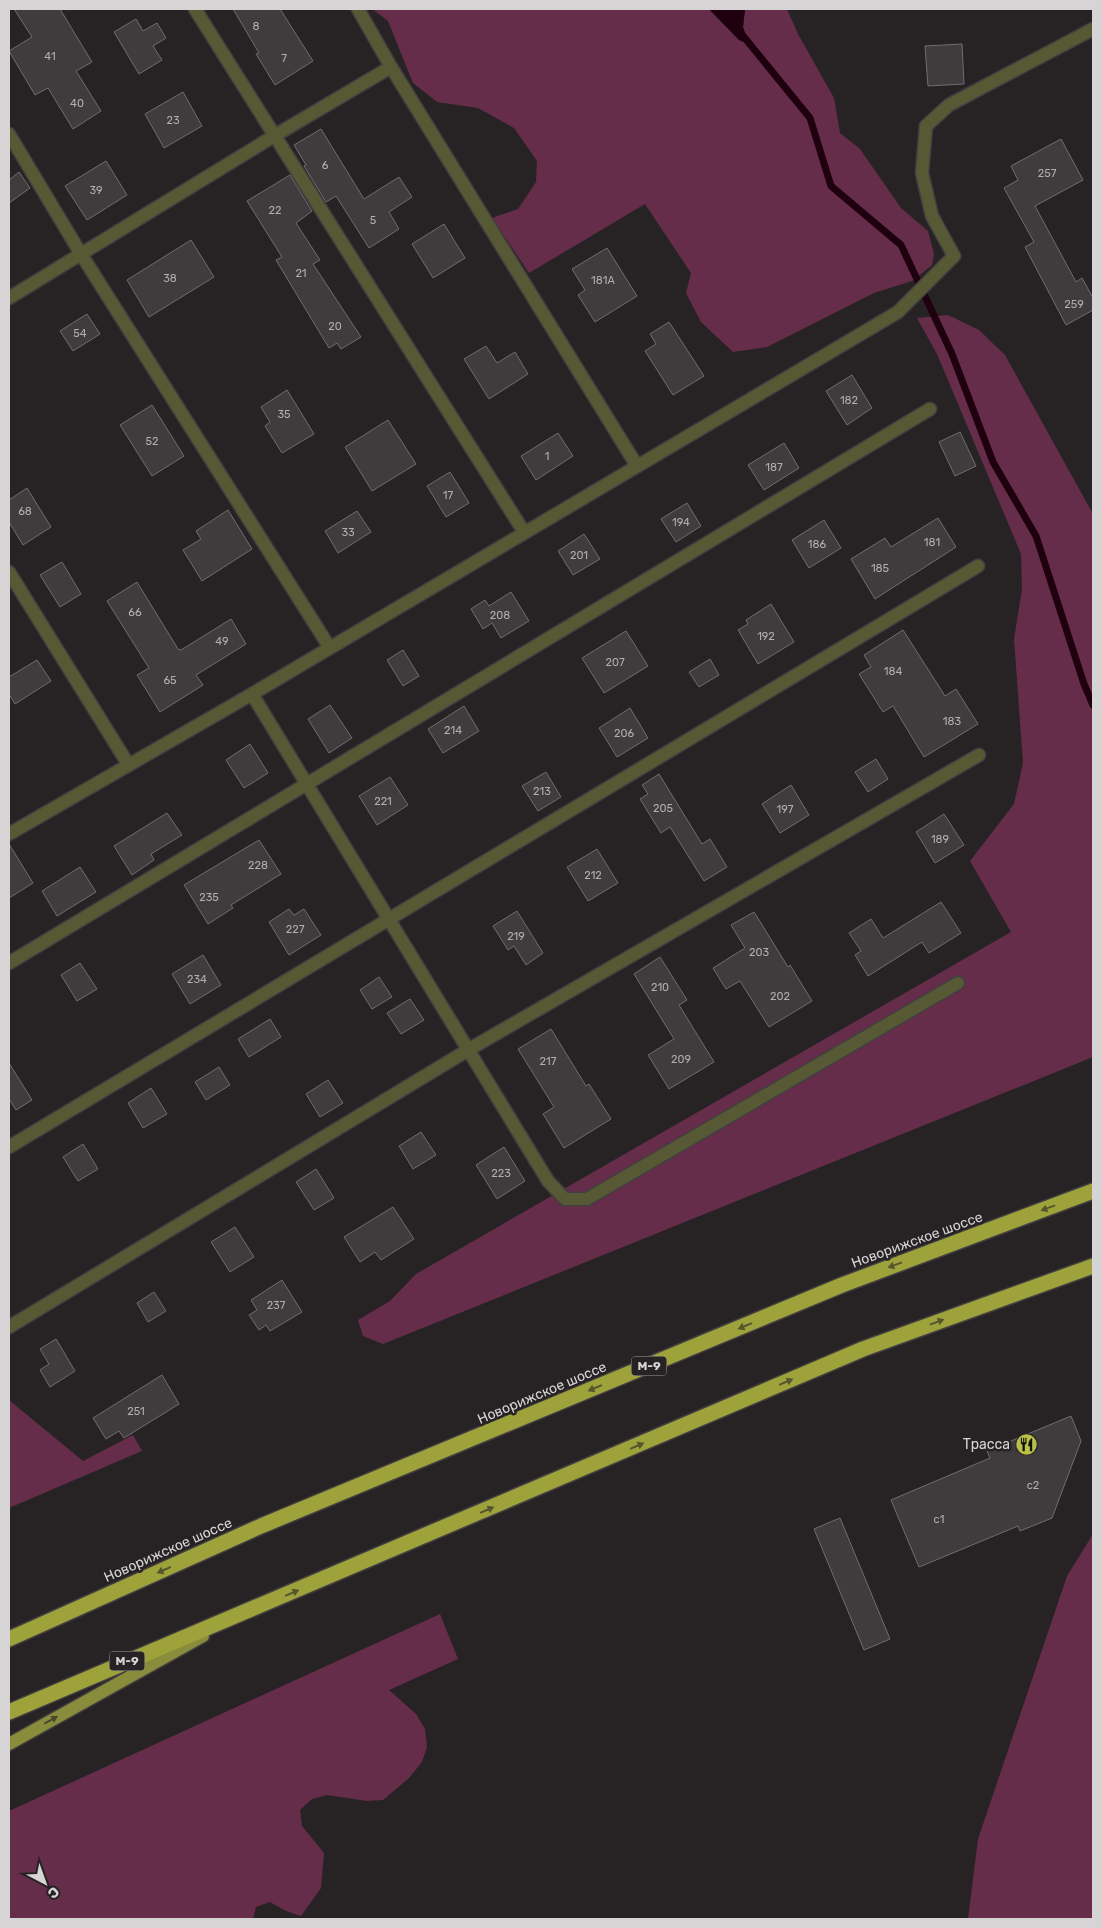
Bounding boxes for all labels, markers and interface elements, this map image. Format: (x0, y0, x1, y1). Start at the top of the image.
house number: 8 (253, 20, 260, 33)
house number: 41 (44, 50, 56, 63)
house number: 7 (281, 52, 287, 65)
house number: 40 (70, 97, 84, 110)
house number: 23 (166, 114, 180, 127)
house number: 6 (322, 159, 329, 172)
house number: 257 (1038, 167, 1057, 180)
house number: 39 (89, 184, 103, 197)
house number: 22 (269, 204, 281, 217)
house number: 5 (370, 214, 377, 227)
house number: 21 (295, 267, 307, 280)
house number: 38 (163, 272, 177, 285)
house number: 181А (591, 274, 616, 287)
house number: 259 (1064, 298, 1084, 311)
house number: 20 (328, 320, 342, 333)
house number: 54 (73, 327, 87, 340)
house number: 182 (840, 394, 858, 407)
house number: 35 (277, 408, 291, 421)
house number: 52 (146, 435, 159, 448)
house number: 1 (545, 450, 549, 463)
house number: 187 (765, 461, 783, 474)
house number: 17 (443, 489, 454, 502)
house number: 68 (18, 505, 32, 518)
house number: 194 (672, 516, 690, 529)
house number: 33 (341, 526, 355, 539)
house number: 181 (924, 536, 940, 549)
house number: 186 (808, 538, 827, 551)
house number: 201 (570, 549, 588, 562)
house number: 185 (871, 562, 890, 575)
house number: 66 (128, 606, 142, 619)
house number: 208 (490, 609, 510, 622)
house number: 192 (757, 630, 775, 643)
house number: 49 (215, 635, 229, 648)
house number: 207 (605, 656, 625, 669)
house number: 184 (884, 665, 902, 678)
house number: 65 (163, 674, 177, 687)
house number: 183 (943, 715, 962, 728)
house number: 214 (444, 724, 462, 737)
house number: 206 (614, 727, 634, 740)
house number: 213 (533, 785, 551, 798)
house number: 221 (374, 795, 392, 808)
house number: 205 (653, 802, 673, 815)
house number: 197 (777, 803, 794, 816)
house number: 189 (931, 833, 949, 846)
house number: 228 (248, 859, 268, 872)
house number: 212 (584, 869, 602, 882)
house number: 235 (199, 891, 219, 904)
house number: 227 (286, 923, 305, 936)
house number: 219 (507, 930, 525, 943)
house number: 203 (749, 946, 769, 959)
house number: 234 (187, 973, 207, 986)
house number: 210 (651, 981, 669, 994)
house number: 202 (770, 990, 790, 1003)
house number: 209 (671, 1053, 691, 1066)
house number: 217 (540, 1055, 557, 1068)
house number: 223 (491, 1167, 511, 1180)
one-way arrow (1040, 1205, 1055, 1212)
street label: Новорижское шоссе (849, 1208, 985, 1272)
one-way arrow (888, 1262, 903, 1269)
house number: 237 (267, 1299, 286, 1312)
one-way arrow (930, 1318, 945, 1326)
one-way arrow (738, 1322, 752, 1330)
road number: М-9 (632, 1356, 666, 1375)
street label: Новорижское шоссе (475, 1358, 609, 1428)
one-way arrow (779, 1378, 793, 1386)
one-way arrow (588, 1385, 602, 1393)
house number: 251 (127, 1405, 145, 1418)
restaurant icon: Трасса (1014, 1432, 1038, 1456)
place label: Трасса (963, 1436, 1010, 1453)
one-way arrow (630, 1441, 644, 1449)
house number: с2 (1027, 1479, 1039, 1492)
one-way arrow (480, 1505, 494, 1513)
house number: с1 (934, 1513, 944, 1526)
street label: Новорижское шоссе (101, 1514, 235, 1586)
one-way arrow (157, 1566, 171, 1574)
one-way arrow (284, 1588, 299, 1596)
road number: М-9 (110, 1652, 144, 1670)
one-way arrow (44, 1716, 59, 1724)
north arrow (20, 1858, 70, 1908)
text: С (44, 1883, 62, 1902)

